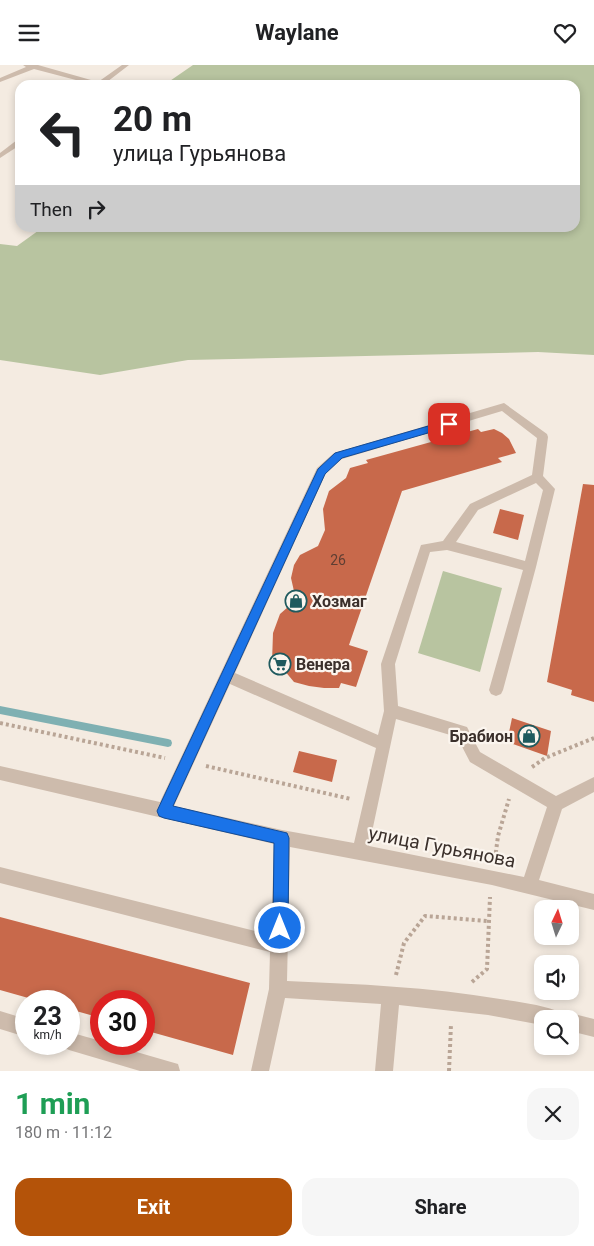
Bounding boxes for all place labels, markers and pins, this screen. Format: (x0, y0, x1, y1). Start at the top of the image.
pin (428, 403, 470, 445)
shop icon: Хозмаг (284, 589, 308, 613)
place label: Хозмаг (312, 592, 367, 611)
supermarket icon: Венера (268, 652, 292, 676)
place label: Венера (296, 655, 351, 674)
shop icon: Брабион (517, 724, 541, 748)
place label: Брабион (449, 727, 513, 746)

